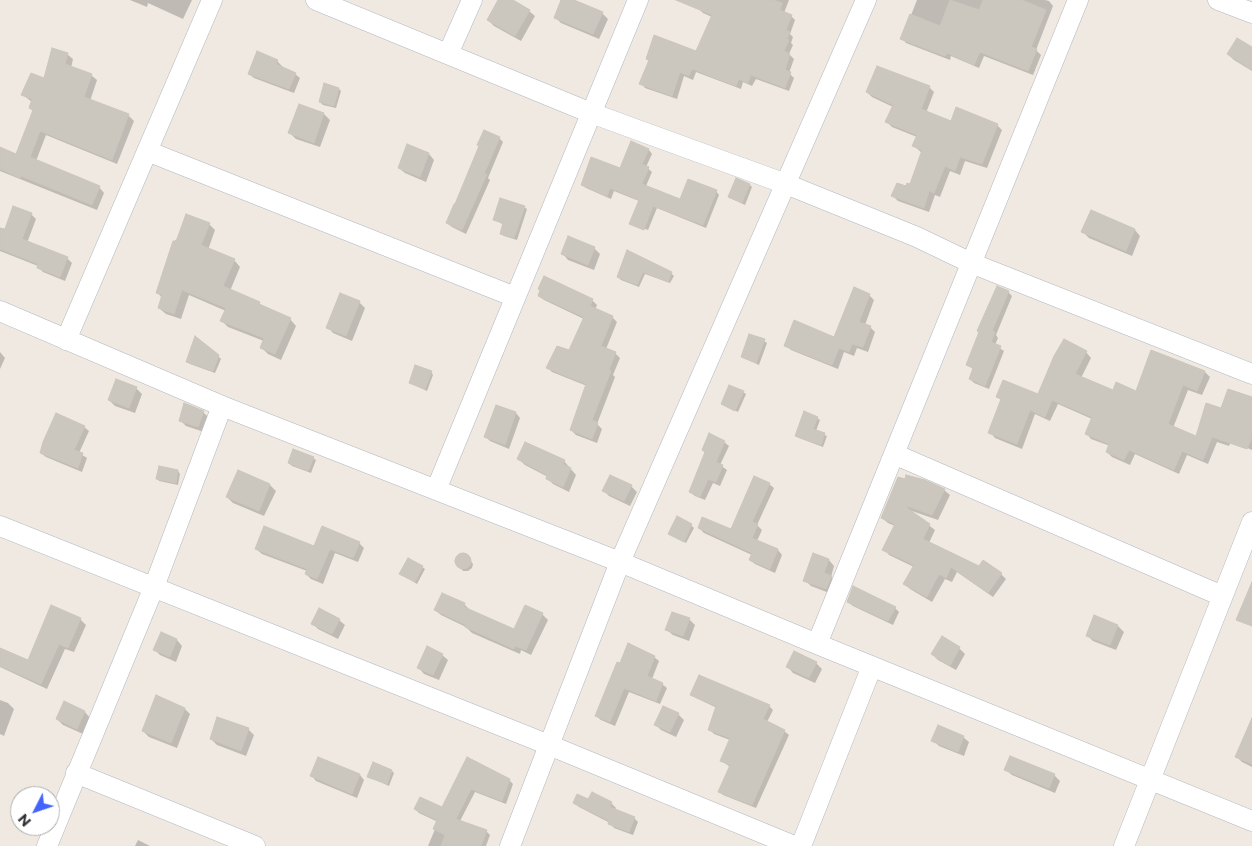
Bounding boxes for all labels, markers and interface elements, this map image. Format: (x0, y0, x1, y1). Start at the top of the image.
north arrow (10, 786, 60, 836)
text: N (14, 810, 35, 830)

